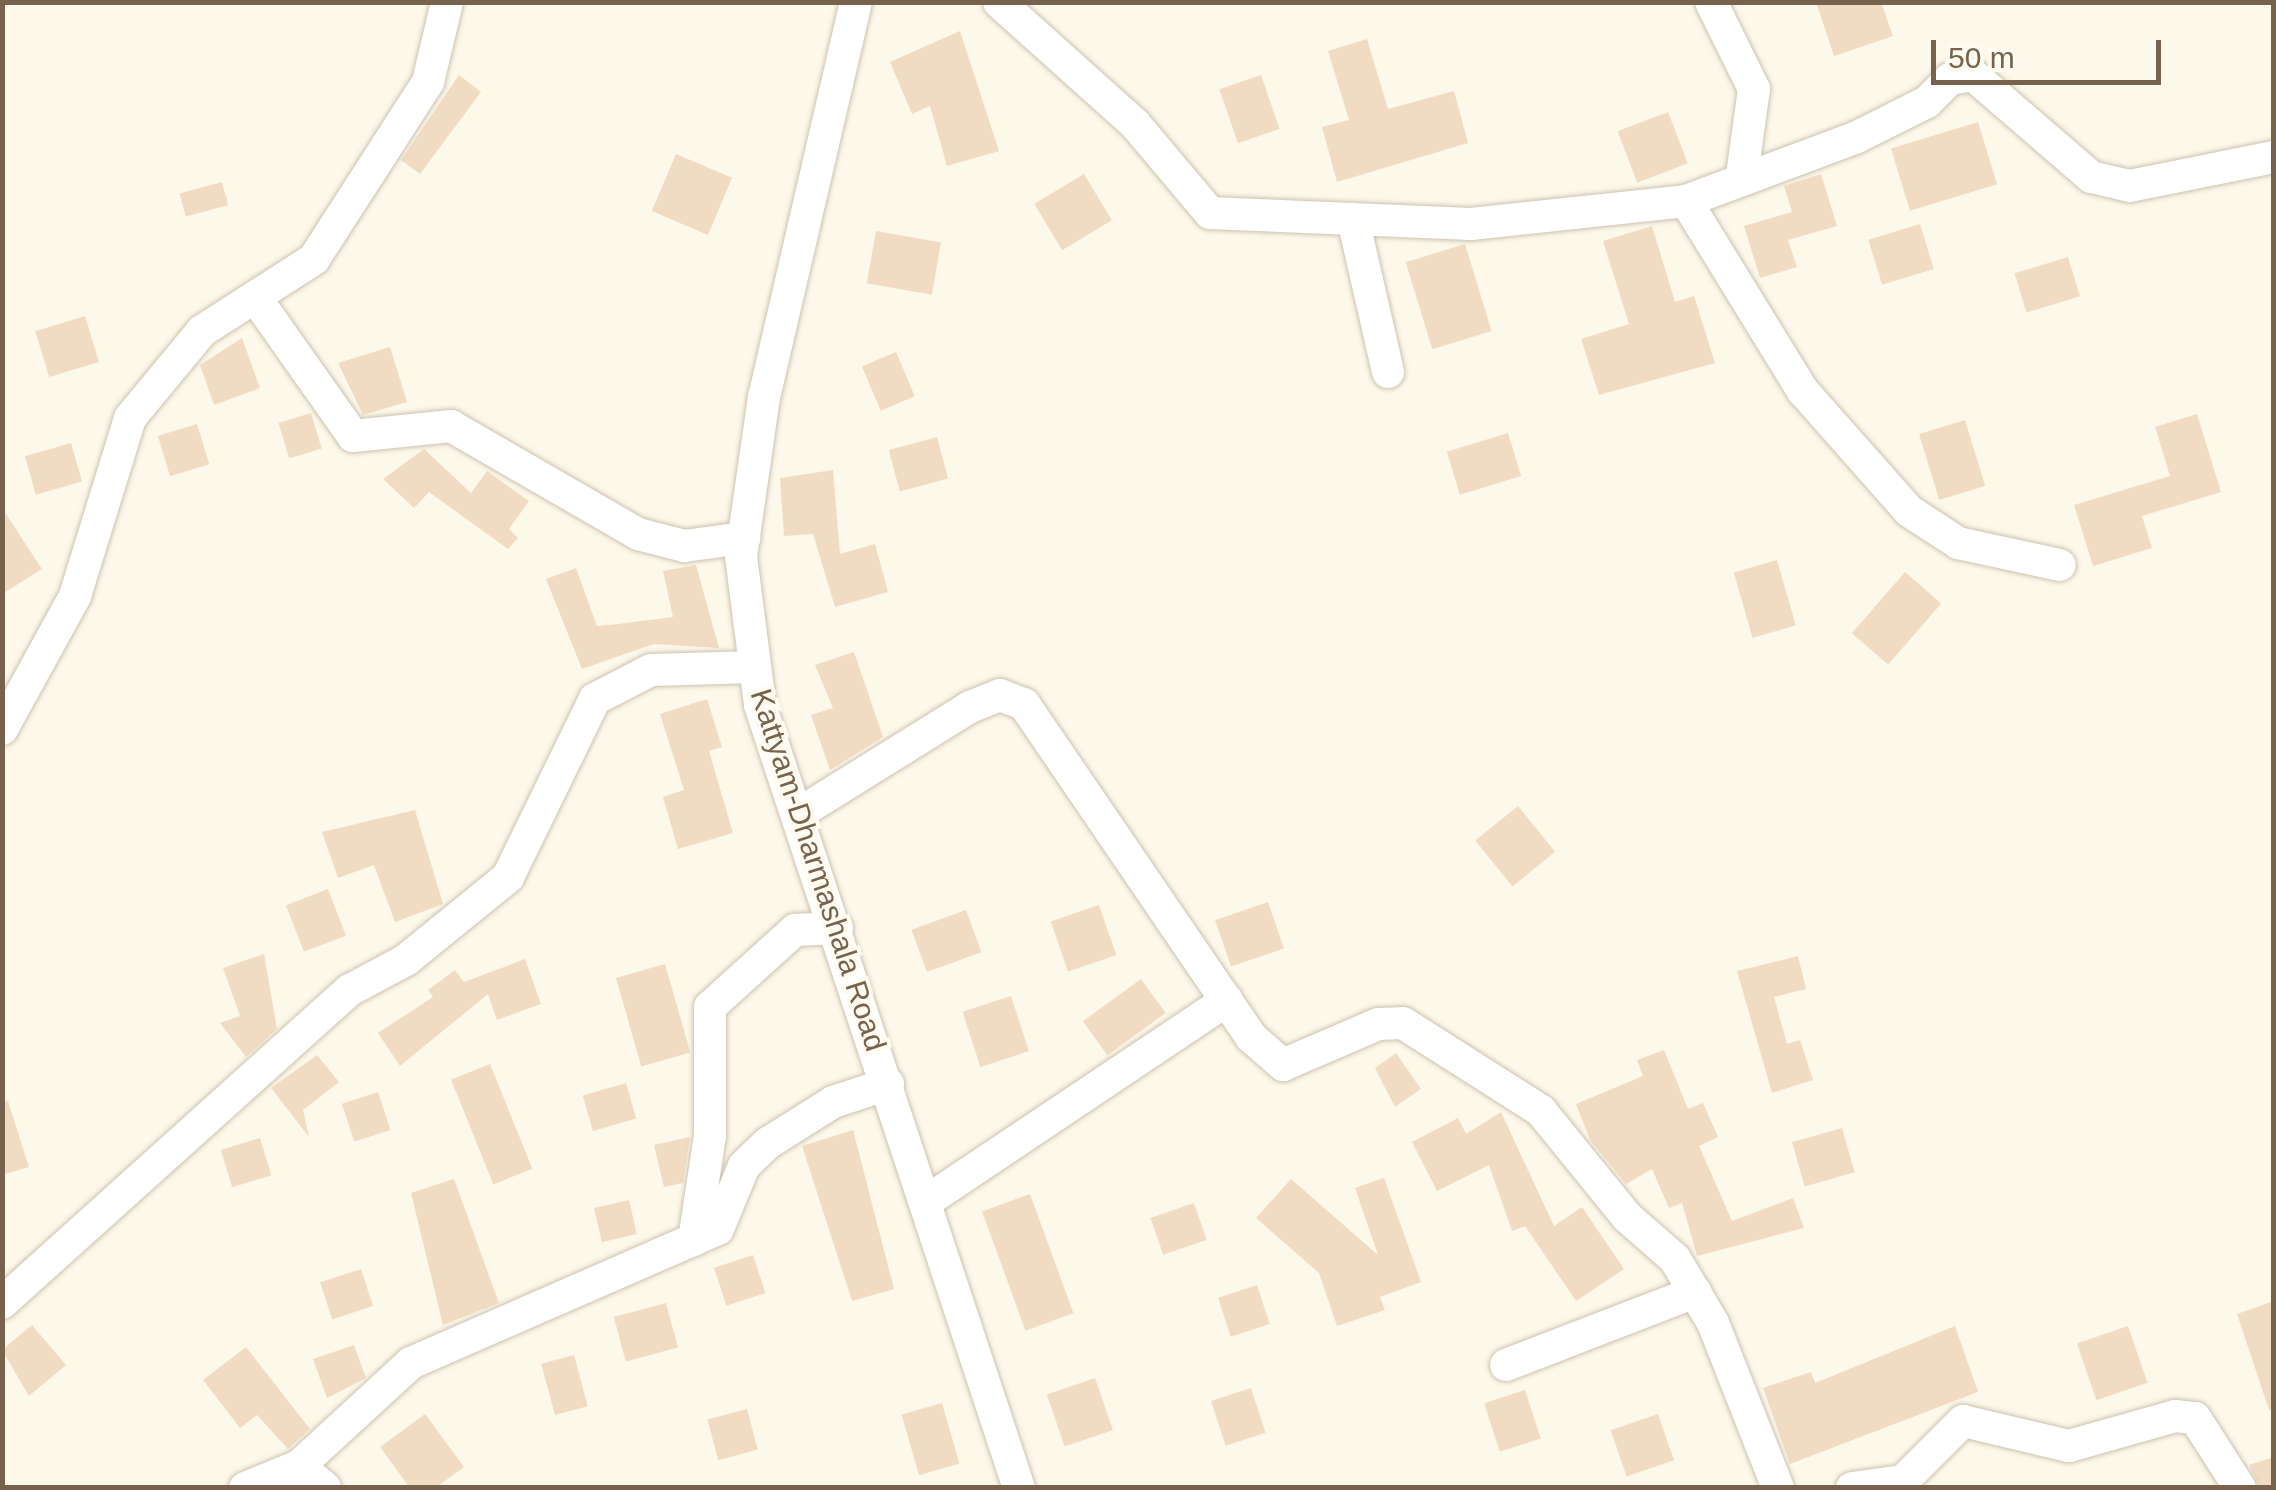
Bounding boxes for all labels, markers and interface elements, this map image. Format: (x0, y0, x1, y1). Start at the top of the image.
scale bar (1936, 20, 2166, 82)
text: 50 m (1948, 41, 2015, 74)
street label: Kattyam-Dharmashala Road (742, 684, 894, 1056)

